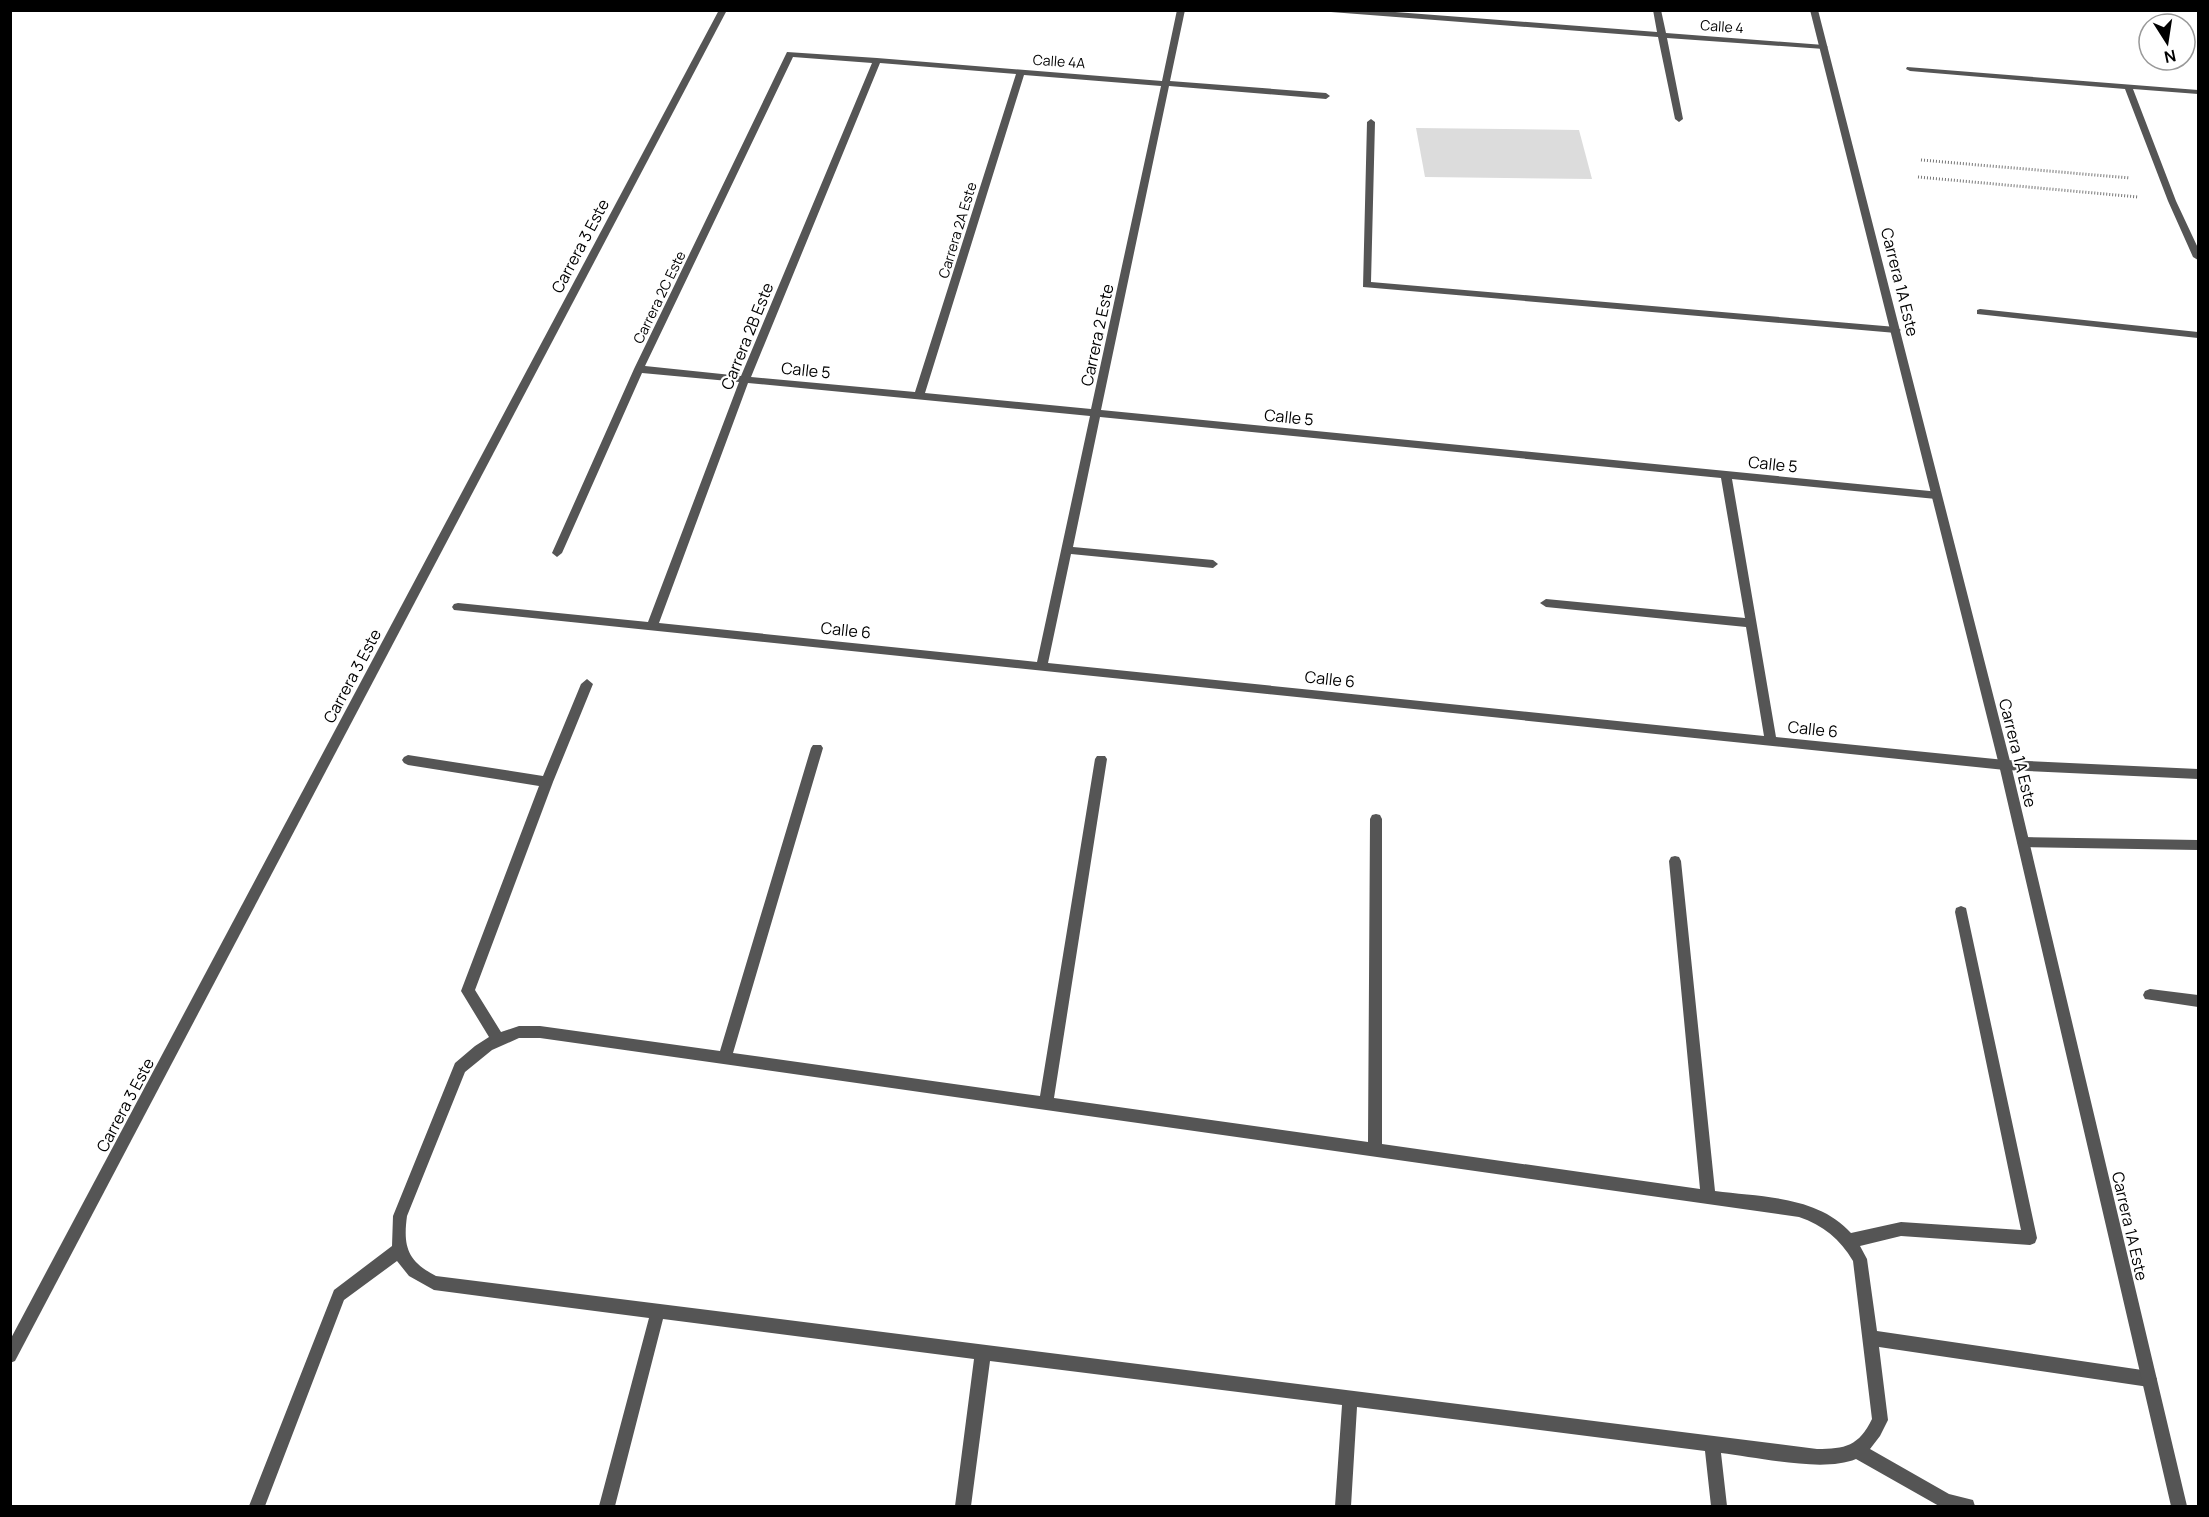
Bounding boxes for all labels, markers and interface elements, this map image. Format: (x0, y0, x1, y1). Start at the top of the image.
north arrow (2137, 12, 2197, 72)
street label: Calle 4 (1700, 15, 1744, 37)
text: N (2162, 45, 2178, 69)
street label: Calle 4A (1032, 50, 1086, 72)
street label: Carrera 2A Este (933, 180, 981, 280)
street label: Carrera 3 Este (546, 195, 614, 297)
street label: Carrera 1A Este (1876, 225, 1924, 339)
street label: Carrera 2C Este (628, 247, 690, 347)
street label: Carrera 2B Este (716, 279, 778, 393)
street label: Carrera 2 Este (1075, 282, 1119, 388)
street label: Calle 5 (780, 356, 832, 384)
street label: Calle 5 (1263, 403, 1315, 431)
street label: Calle 5 (1747, 450, 1799, 478)
street label: Calle 6 (820, 616, 872, 644)
street label: Carrera 3 Este (318, 625, 386, 727)
street label: Calle 6 (1304, 665, 1356, 693)
street label: Carrera 1A Este (1994, 696, 2042, 810)
street label: Calle 6 (1787, 715, 1839, 743)
street label: Carrera 3 Este (91, 1054, 159, 1156)
street label: Carrera 1A Este (2107, 1169, 2153, 1283)

